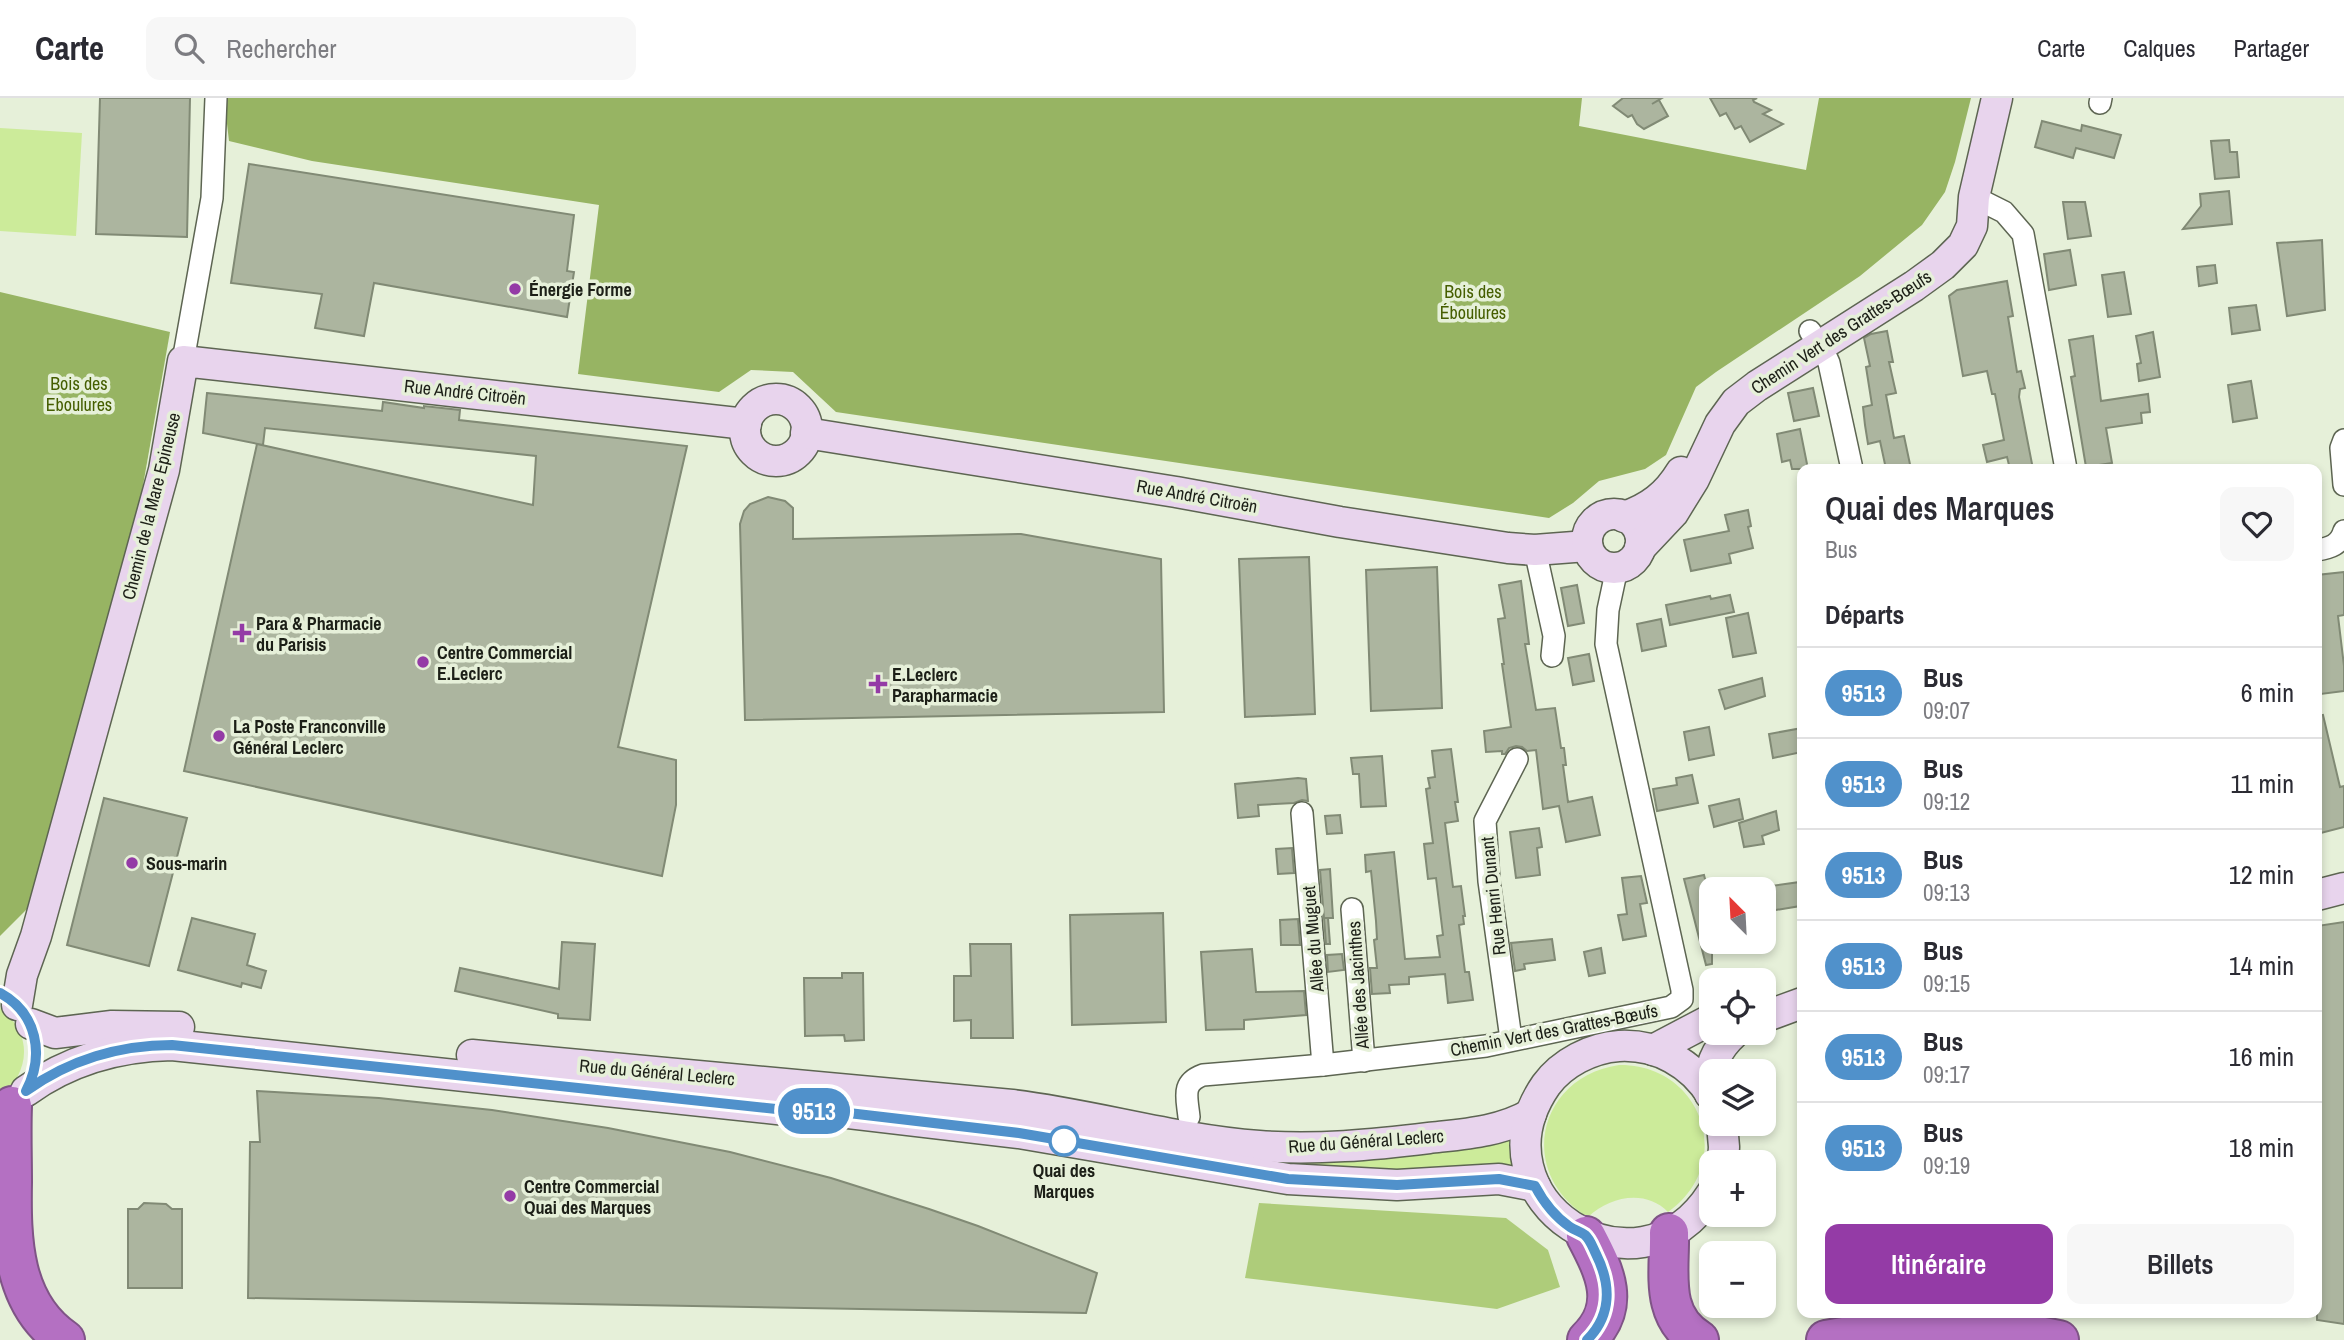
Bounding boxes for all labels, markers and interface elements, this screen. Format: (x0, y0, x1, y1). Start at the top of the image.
search box (146, 17, 636, 80)
text: Carte (35, 26, 104, 70)
icon: search (170, 29, 208, 67)
text: Rechercher (226, 31, 336, 66)
text: Carte (2037, 32, 2085, 64)
text: Calques (2123, 32, 2196, 64)
text: Partager (2234, 32, 2309, 64)
street label: Chemin Vert des Grattes-Bœufs (1746, 264, 1936, 400)
place label: Énergie Forme (529, 277, 632, 302)
park label: Bois des Éboulures (1440, 279, 1506, 325)
marker: Énergie Forme (507, 281, 523, 297)
park label: Bois des Eboulures (46, 371, 112, 417)
street label: Rue André Citroën (403, 373, 527, 411)
street label: Chemin de la Mare Epineuse (116, 410, 186, 602)
street label: Rue André Citroën (1135, 473, 1259, 519)
text: Quai des Marques (1825, 486, 2055, 530)
button: heart (2220, 487, 2294, 561)
text: Bus (1825, 534, 1858, 565)
text: Départs (1825, 597, 1904, 632)
place label: Para & Pharmacie du Parisis (256, 611, 382, 657)
marker: Para & Pharmacie du Parisis (234, 625, 250, 641)
place label: Centre Commercial E.Leclerc (437, 640, 572, 686)
marker: Centre Commercial E.Leclerc (415, 654, 431, 670)
text: Bus (1923, 660, 1963, 695)
place label: E.Leclerc Parapharmacie (892, 662, 998, 708)
text: 6 min (2241, 675, 2294, 710)
marker: E.Leclerc Parapharmacie (870, 676, 886, 692)
text: 9513 (1842, 677, 1885, 709)
text: 09:07 (1923, 695, 1970, 726)
place label: La Poste Franconville Général Leclerc (233, 714, 386, 760)
marker: La Poste Franconville Général Leclerc (211, 728, 227, 744)
text: Bus (1923, 751, 1963, 786)
text: 11 min (2230, 766, 2294, 801)
text: 9513 (1842, 768, 1885, 800)
text: 09:12 (1923, 786, 1970, 817)
street label: Rue Henri Dunant (1474, 836, 1512, 956)
text: Bus (1923, 842, 1963, 877)
place label: Sous-marin (146, 851, 227, 876)
marker: Sous-marin (124, 855, 140, 871)
text: 12 min (2229, 857, 2294, 892)
text: 9513 (1842, 859, 1885, 891)
north arrow (1699, 877, 1776, 954)
map controls (1699, 877, 1776, 1318)
text: 09:13 (1923, 877, 1970, 908)
street label: Allée du Muguet (1296, 885, 1330, 994)
street label: Allée des Jacinthes (1341, 920, 1375, 1051)
text: Bus (1923, 933, 1963, 968)
text: 14 min (2229, 948, 2294, 983)
text: 9513 (1842, 950, 1885, 982)
button: locate (1699, 968, 1776, 1045)
text: 09:15 (1923, 968, 1970, 999)
street label: Chemin Vert des Grattes-Bœufs (1448, 998, 1660, 1062)
text: Bus (1923, 1024, 1963, 1059)
text: 16 min (2229, 1039, 2294, 1074)
text: 9513 (1842, 1041, 1885, 1073)
street label: Rue du Général Leclerc (578, 1053, 736, 1091)
button: layers (1699, 1059, 1776, 1136)
text: 09:17 (1923, 1059, 1970, 1090)
line badge: 9513 (765, 1088, 863, 1134)
text: 9513 (792, 1095, 836, 1127)
text: Bus (1923, 1115, 1963, 1150)
street label: Rue du Général Leclerc (1287, 1123, 1445, 1159)
marker: Quai des Marques (1049, 1126, 1079, 1156)
text: 18 min (2229, 1130, 2294, 1165)
text: 9513 (1842, 1132, 1885, 1164)
button: + (1699, 1150, 1776, 1227)
text: 09:19 (1923, 1150, 1970, 1181)
place label: Quai des Marques (1033, 1158, 1095, 1204)
place label: Centre Commercial Quai des Marques (524, 1174, 659, 1220)
marker: Centre Commercial Quai des Marques (502, 1188, 518, 1204)
button: Itinéraire (1825, 1224, 2053, 1304)
button: Billets (2067, 1224, 2294, 1304)
button: − (1699, 1241, 1776, 1318)

